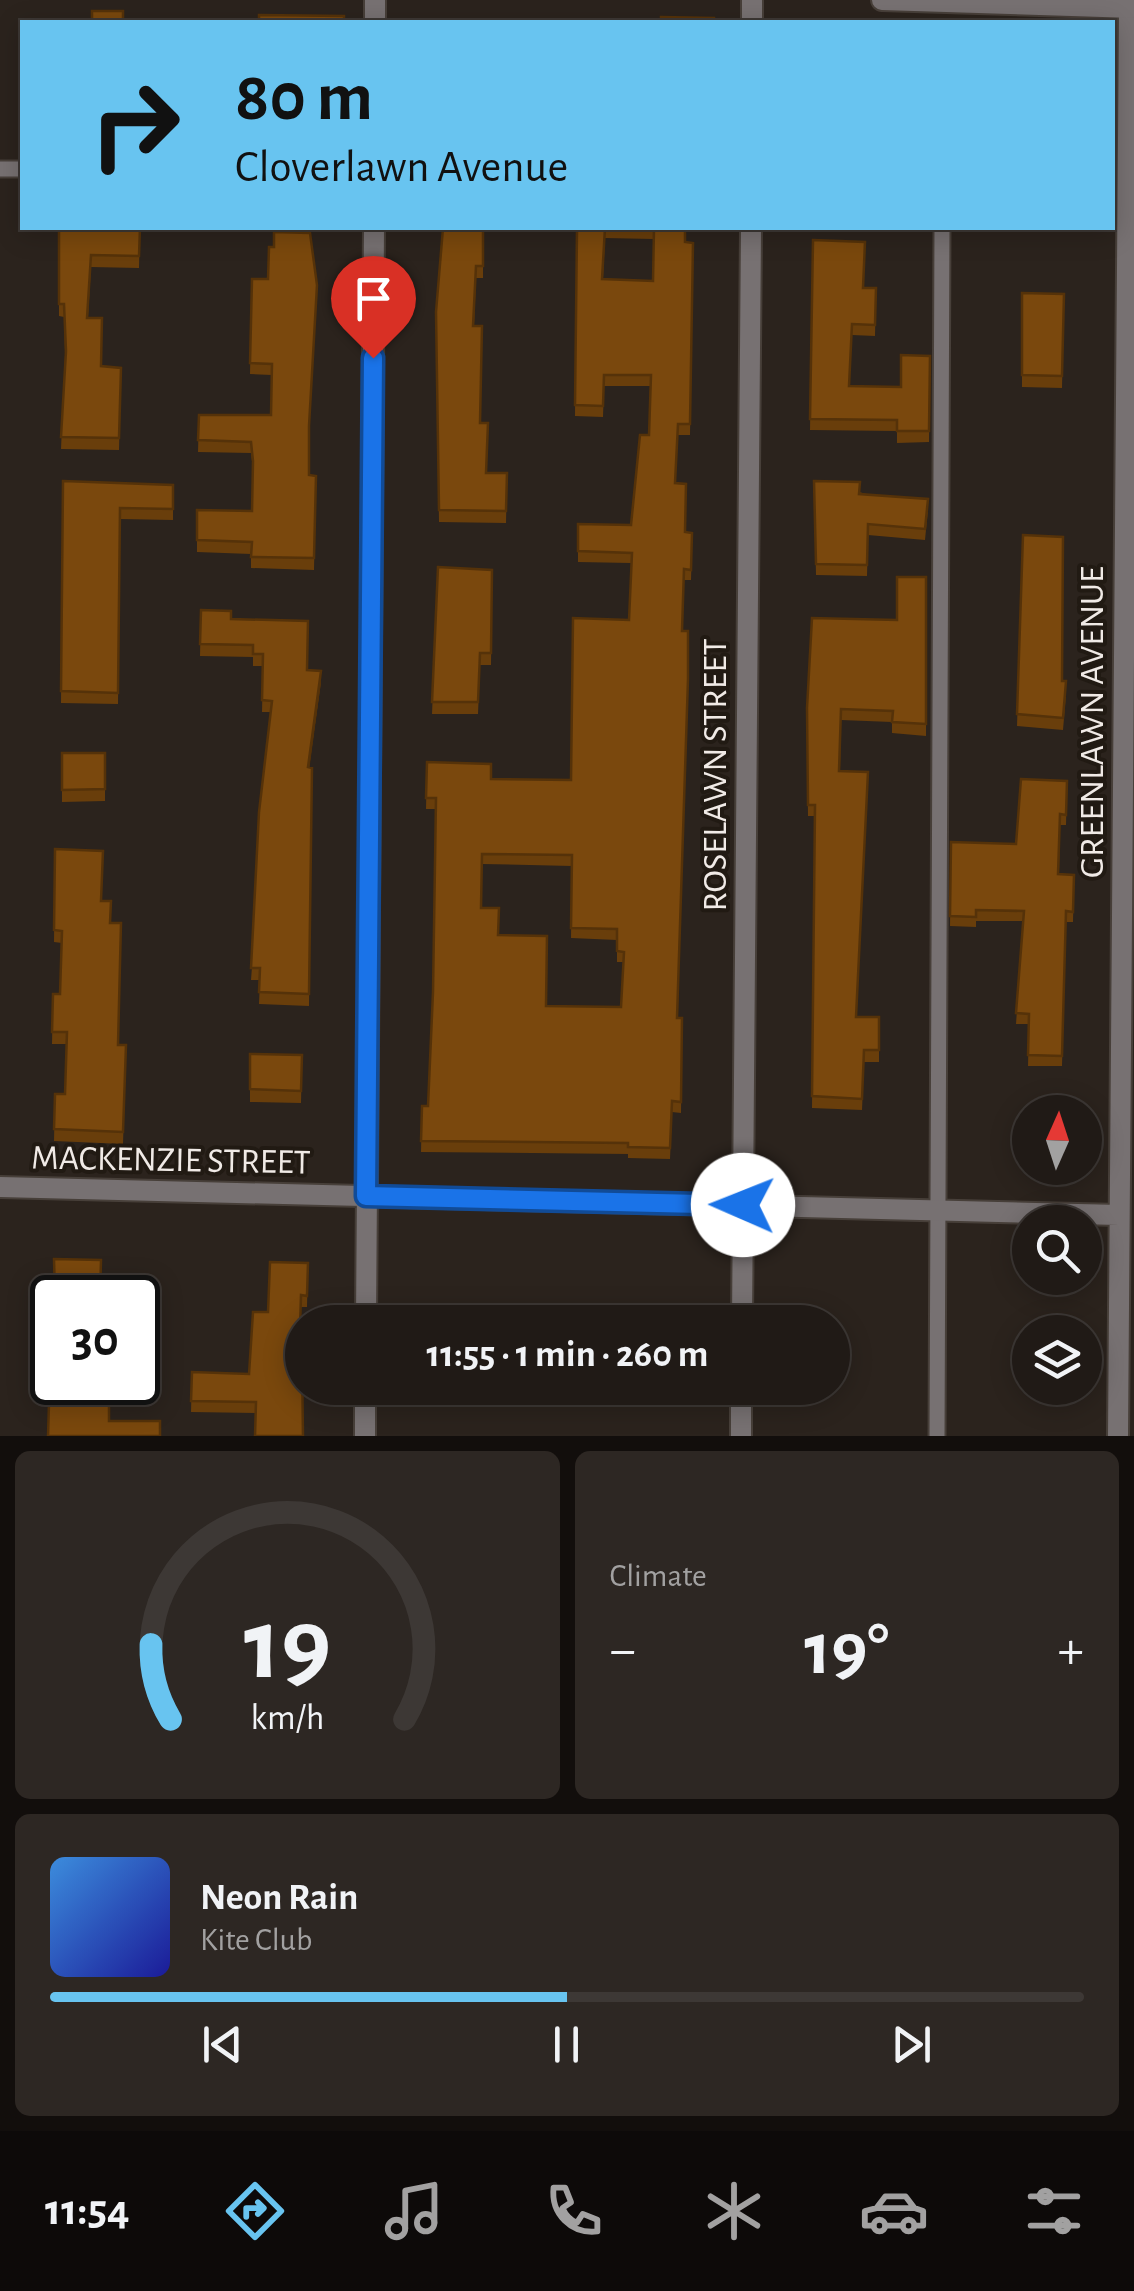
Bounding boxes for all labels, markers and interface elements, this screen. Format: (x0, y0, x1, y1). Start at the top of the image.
icon: right (70, 60, 200, 190)
text: 80 m (235, 63, 373, 133)
text: Cloverlawn Avenue (235, 145, 568, 190)
pin (331, 256, 416, 359)
icon: arrive (346, 271, 401, 326)
street label: GREENLAWN AVENUE (1075, 566, 1110, 878)
street label: ROSELAWN STREET (698, 638, 733, 912)
north arrow (1012, 1095, 1102, 1185)
map controls (1012, 1095, 1102, 1405)
street label: MACKENZIE STREET (31, 1141, 311, 1180)
position arrow (691, 1153, 795, 1257)
button: search (1012, 1205, 1102, 1295)
speed limit sign: 30 (30, 1275, 160, 1405)
button: layers (1012, 1315, 1102, 1405)
text: 11:55 · 1 min · 260 m (427, 1336, 708, 1374)
text: Climate (610, 1560, 707, 1592)
text: 19 (243, 1594, 331, 1698)
text: 19° (804, 1613, 889, 1688)
text: − (610, 1623, 636, 1678)
text: + (1058, 1623, 1084, 1678)
text: km/h (250, 1700, 324, 1736)
text: Neon Rain (200, 1879, 358, 1917)
text: Kite Club (200, 1924, 312, 1956)
icon: previous (195, 2017, 250, 2072)
icon: pause (539, 2017, 594, 2072)
icon: next (884, 2017, 939, 2072)
icon: directions (220, 2176, 290, 2246)
icon: music (379, 2176, 449, 2246)
icon: phone (539, 2176, 609, 2246)
icon: climate (699, 2176, 769, 2246)
icon: car (859, 2176, 929, 2246)
icon: filters (1019, 2176, 1089, 2246)
text: 11:54 (45, 2188, 130, 2233)

